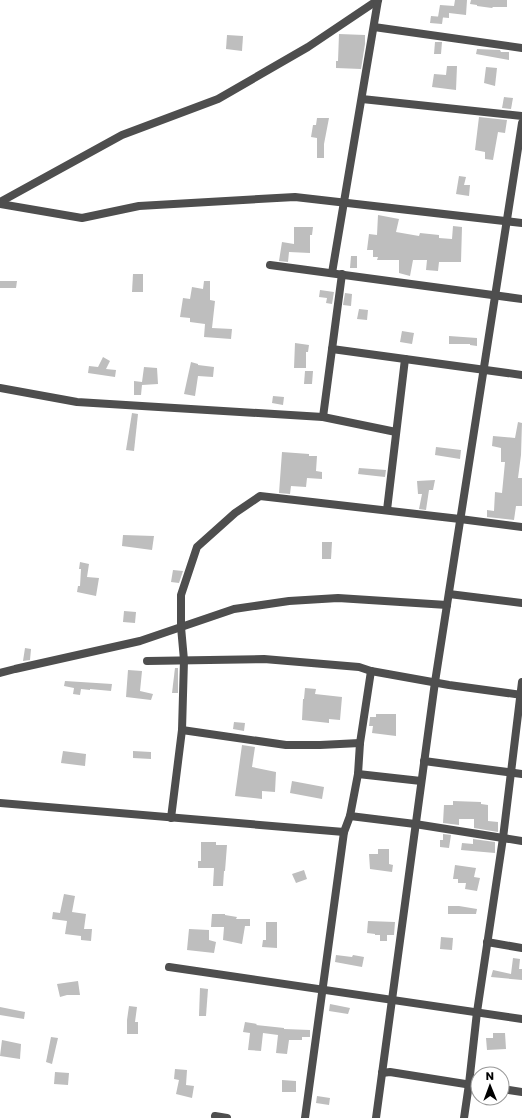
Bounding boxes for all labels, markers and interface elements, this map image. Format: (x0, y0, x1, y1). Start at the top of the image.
north arrow (470, 1066, 510, 1106)
text: N (486, 1068, 494, 1084)

